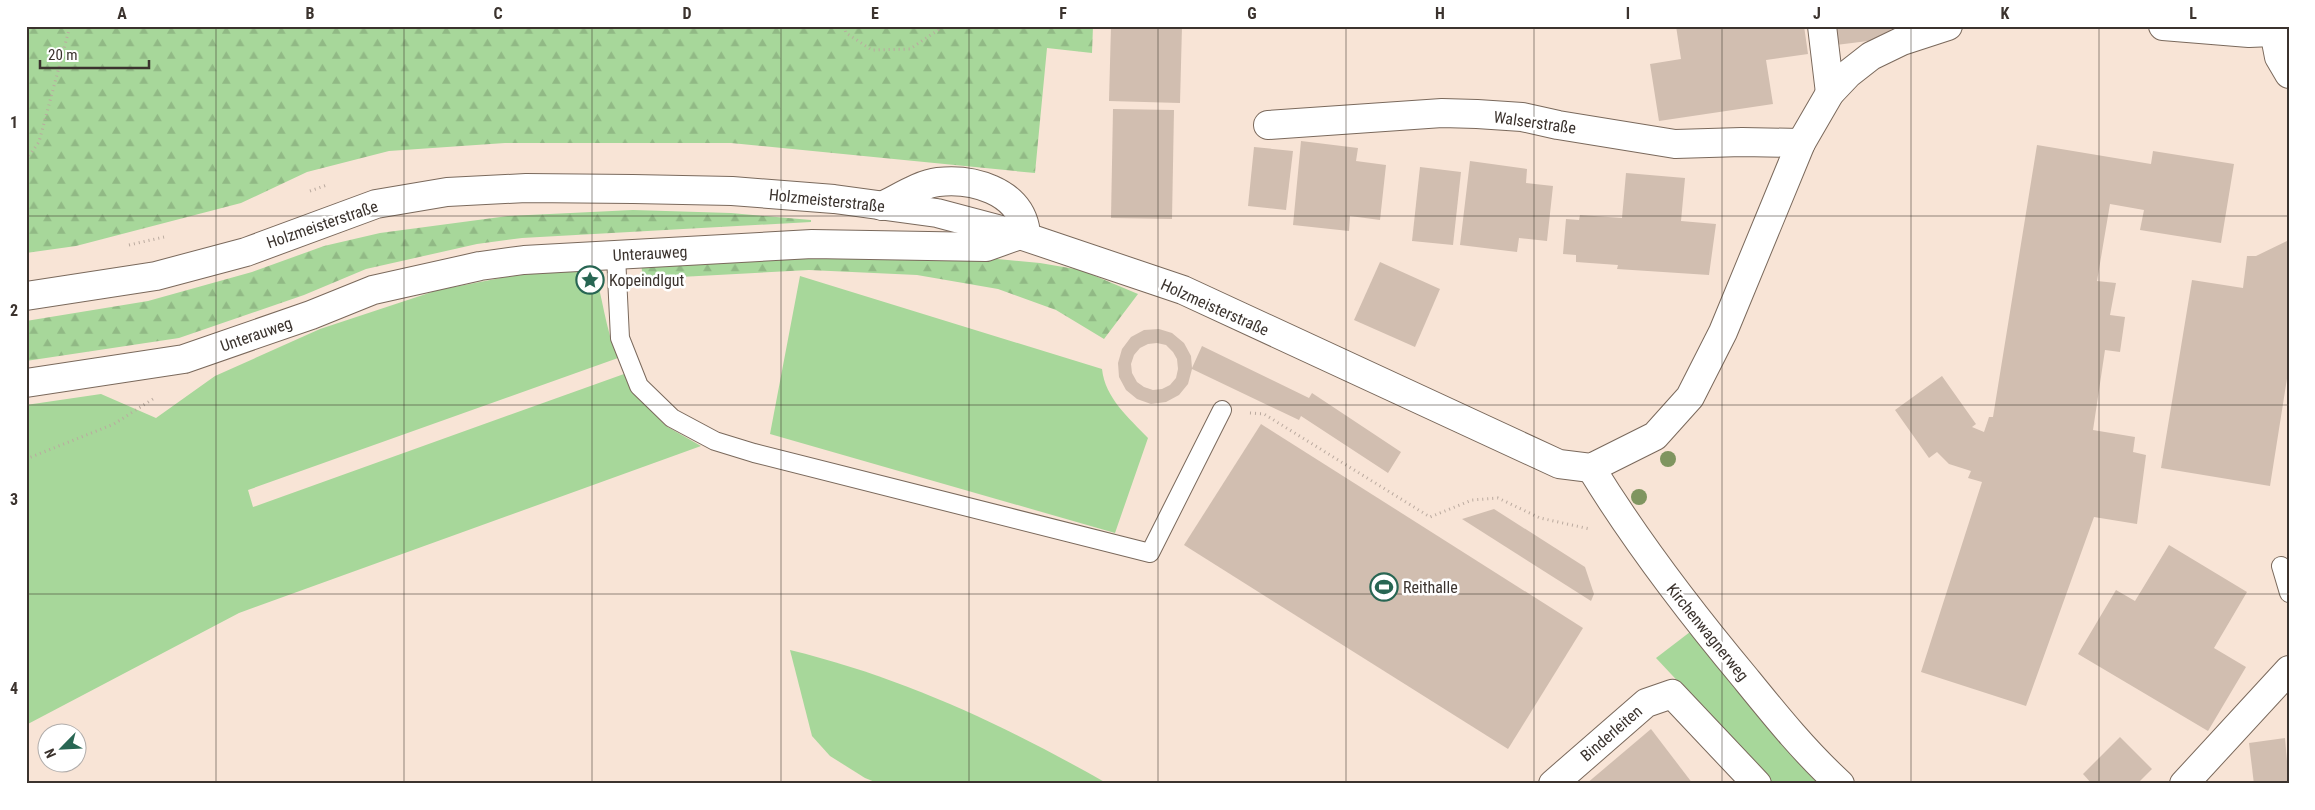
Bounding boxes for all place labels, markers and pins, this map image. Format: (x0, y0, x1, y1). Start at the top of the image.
place icon: Kopeindlgut (575, 265, 605, 295)
place label: Kopeindlgut (609, 271, 685, 290)
sports icon: Reithalle (1369, 572, 1399, 602)
place label: Reithalle (1403, 578, 1458, 597)

